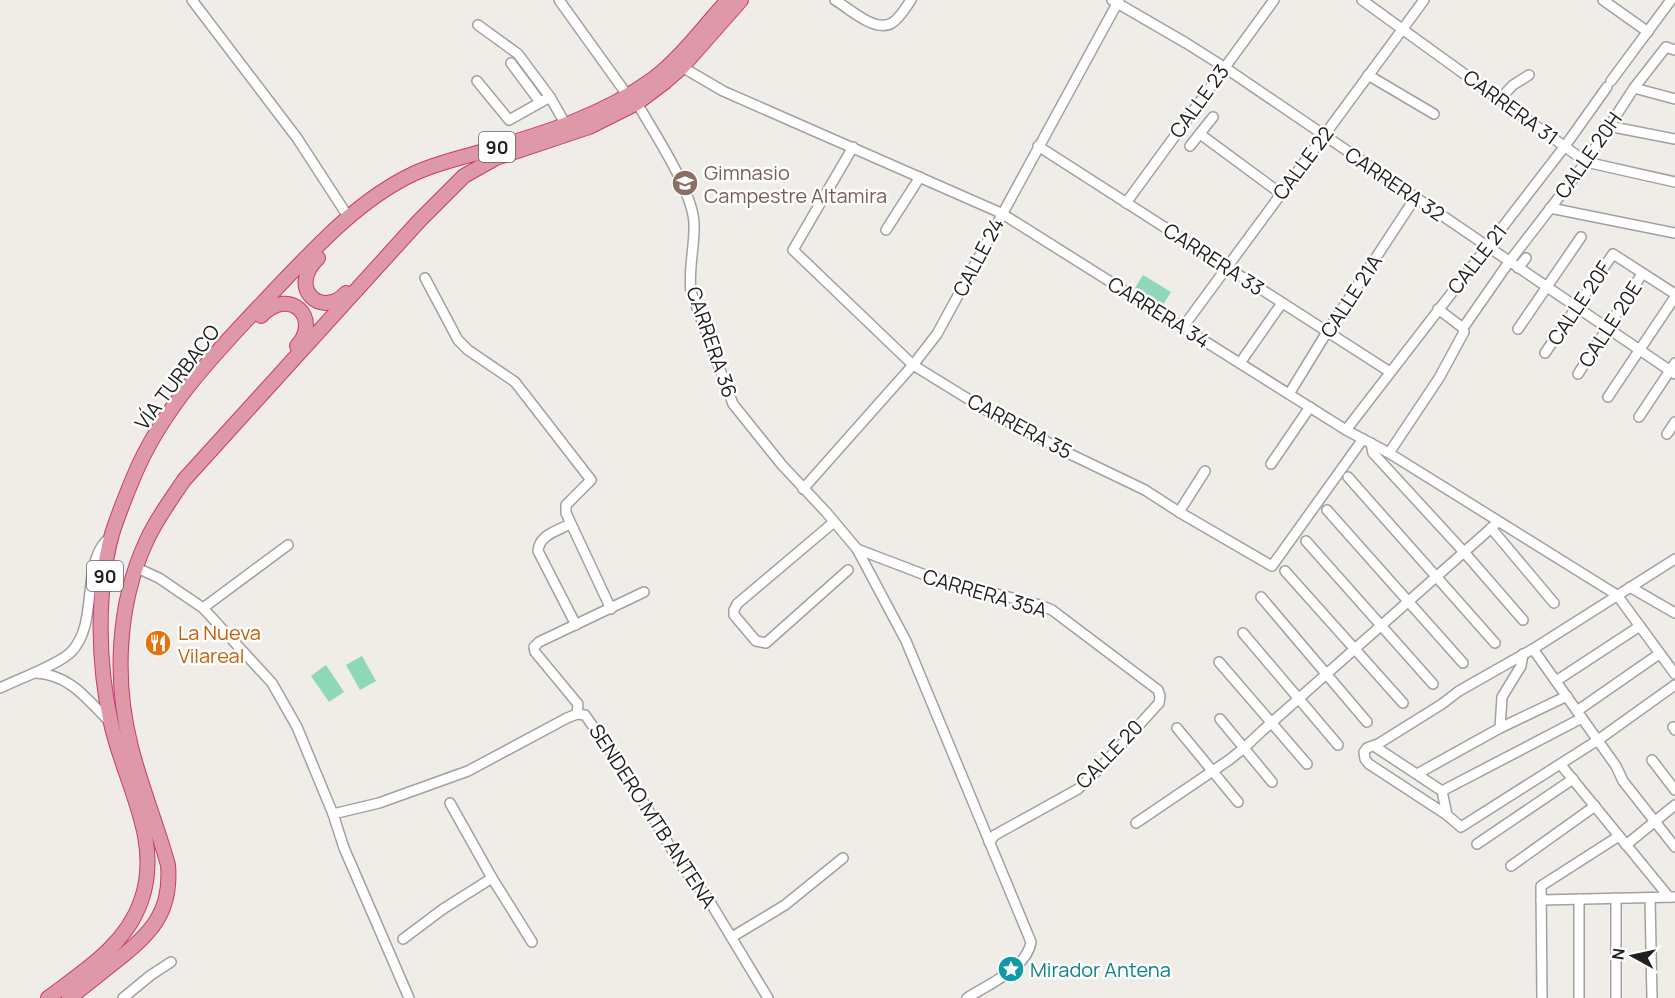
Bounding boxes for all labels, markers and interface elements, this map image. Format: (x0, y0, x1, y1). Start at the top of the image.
street label: CALLE 23 (1163, 59, 1235, 143)
street label: CARRERA 31 (1458, 63, 1564, 151)
street label: CALLE 20H (1548, 106, 1628, 204)
street label: CALLE 22 (1267, 121, 1339, 205)
road number: 90 (479, 132, 515, 162)
street label: CARRERA 32 (1340, 141, 1450, 227)
place label: Gimnasio Campestre Altamira (704, 159, 887, 209)
school or university icon: Gimnasio Campestre Altamira (670, 168, 700, 198)
street label: CALLE 24 (946, 213, 1010, 301)
street label: CARRERA 33 (1159, 216, 1269, 302)
street label: CALLE 21 (1441, 219, 1513, 299)
street label: CALLE 21A (1314, 249, 1388, 343)
street label: CALLE 20F (1541, 256, 1617, 350)
street label: CARRERA 34 (1103, 270, 1215, 354)
street label: CALLE 20E (1572, 276, 1648, 372)
street label: CARRERA 36 (680, 283, 744, 401)
street label: VÍA TURBACO (129, 319, 225, 435)
street label: CARRERA 35 (963, 387, 1077, 465)
road number: 90 (87, 561, 123, 591)
street label: CARRERA 35A (920, 562, 1050, 624)
place label: La Nueva Vilareal (178, 619, 261, 669)
restaurant icon: La Nueva Vilareal (143, 628, 173, 658)
street label: CALLE 20 (1069, 714, 1149, 794)
street label: SENDERO MTB ANTENA (583, 719, 723, 914)
north arrow (1603, 926, 1663, 986)
text: N (1606, 947, 1630, 961)
place icon: Mirador Antena (996, 954, 1026, 984)
place label: Mirador Antena (1030, 956, 1171, 983)

